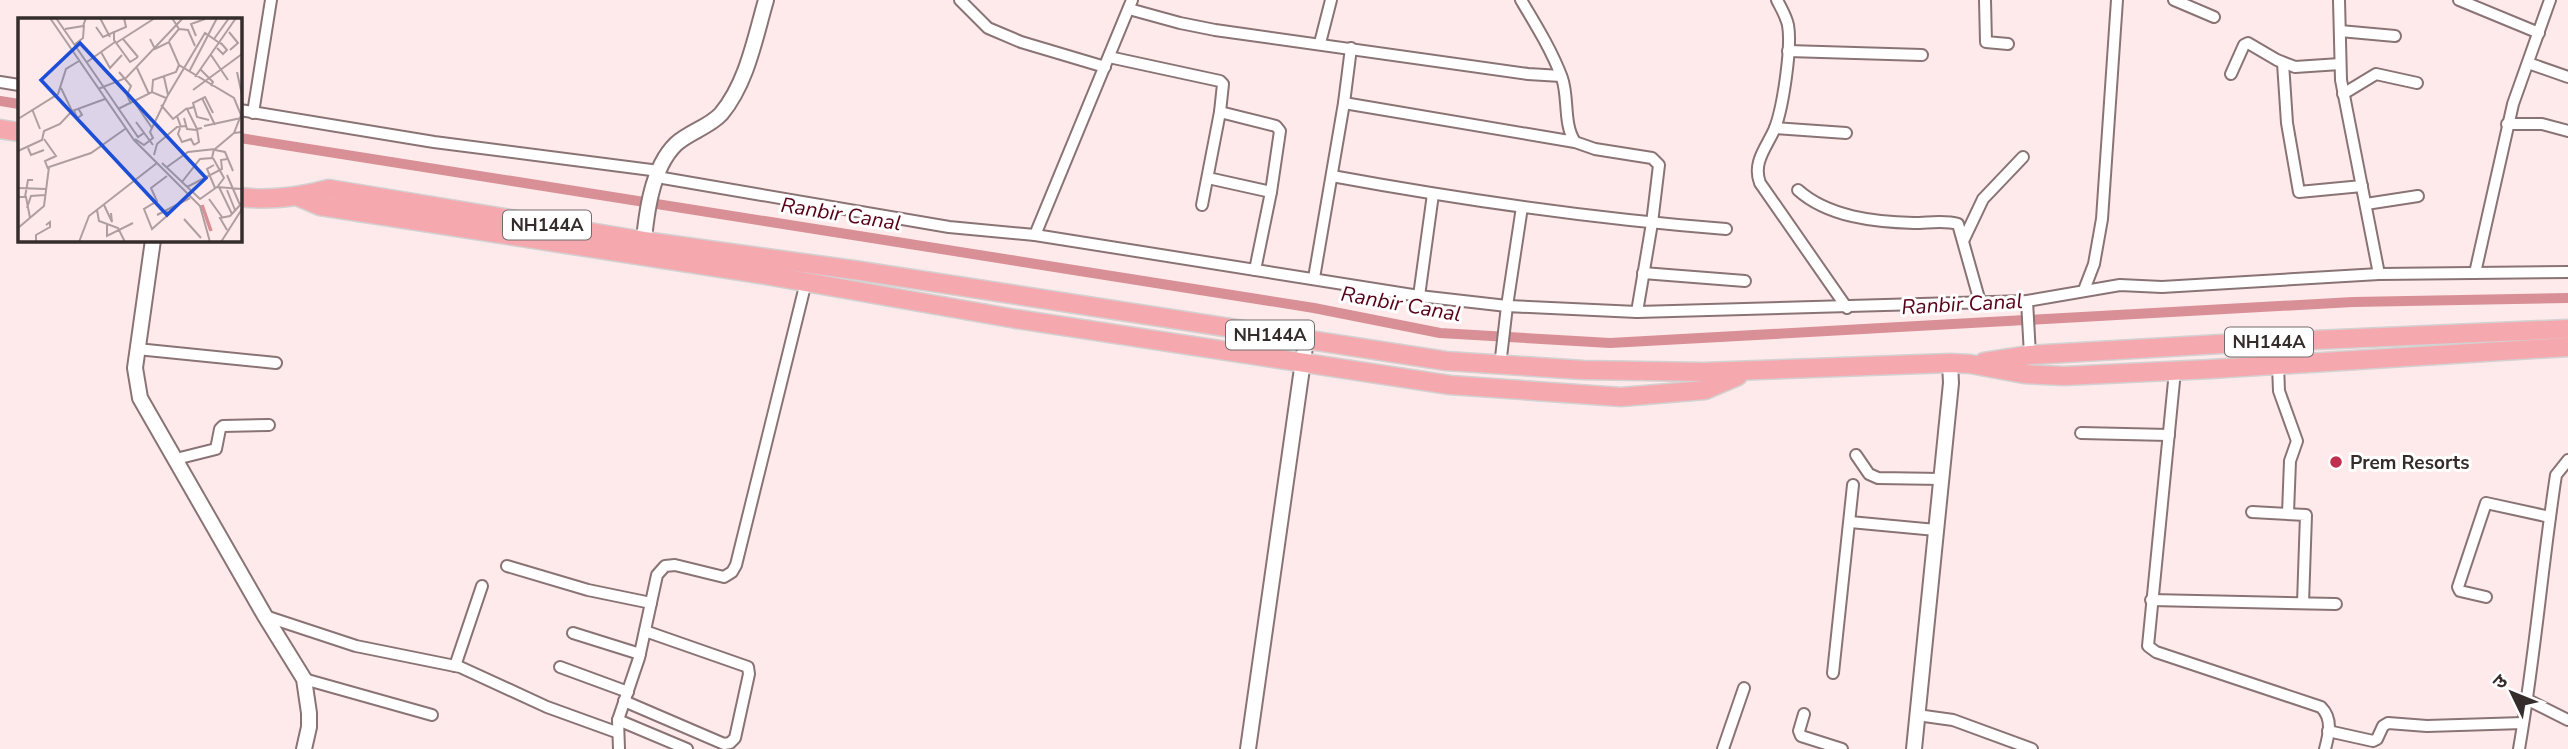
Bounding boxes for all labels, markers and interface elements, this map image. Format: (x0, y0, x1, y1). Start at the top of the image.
inset map (18, 18, 242, 242)
water label: Ranbir Canal (779, 191, 903, 237)
road number: NH144A (503, 210, 591, 240)
water label: Ranbir Canal (1339, 280, 1463, 328)
water label: Ranbir Canal (1901, 287, 2023, 321)
road number: NH144A (1226, 320, 1314, 349)
road number: NH144A (2225, 328, 2313, 356)
place label: Prem Resorts (2350, 450, 2469, 476)
marker: Prem Resorts (2328, 454, 2344, 470)
north arrow (2477, 658, 2547, 728)
text: उ (2487, 669, 2514, 695)

